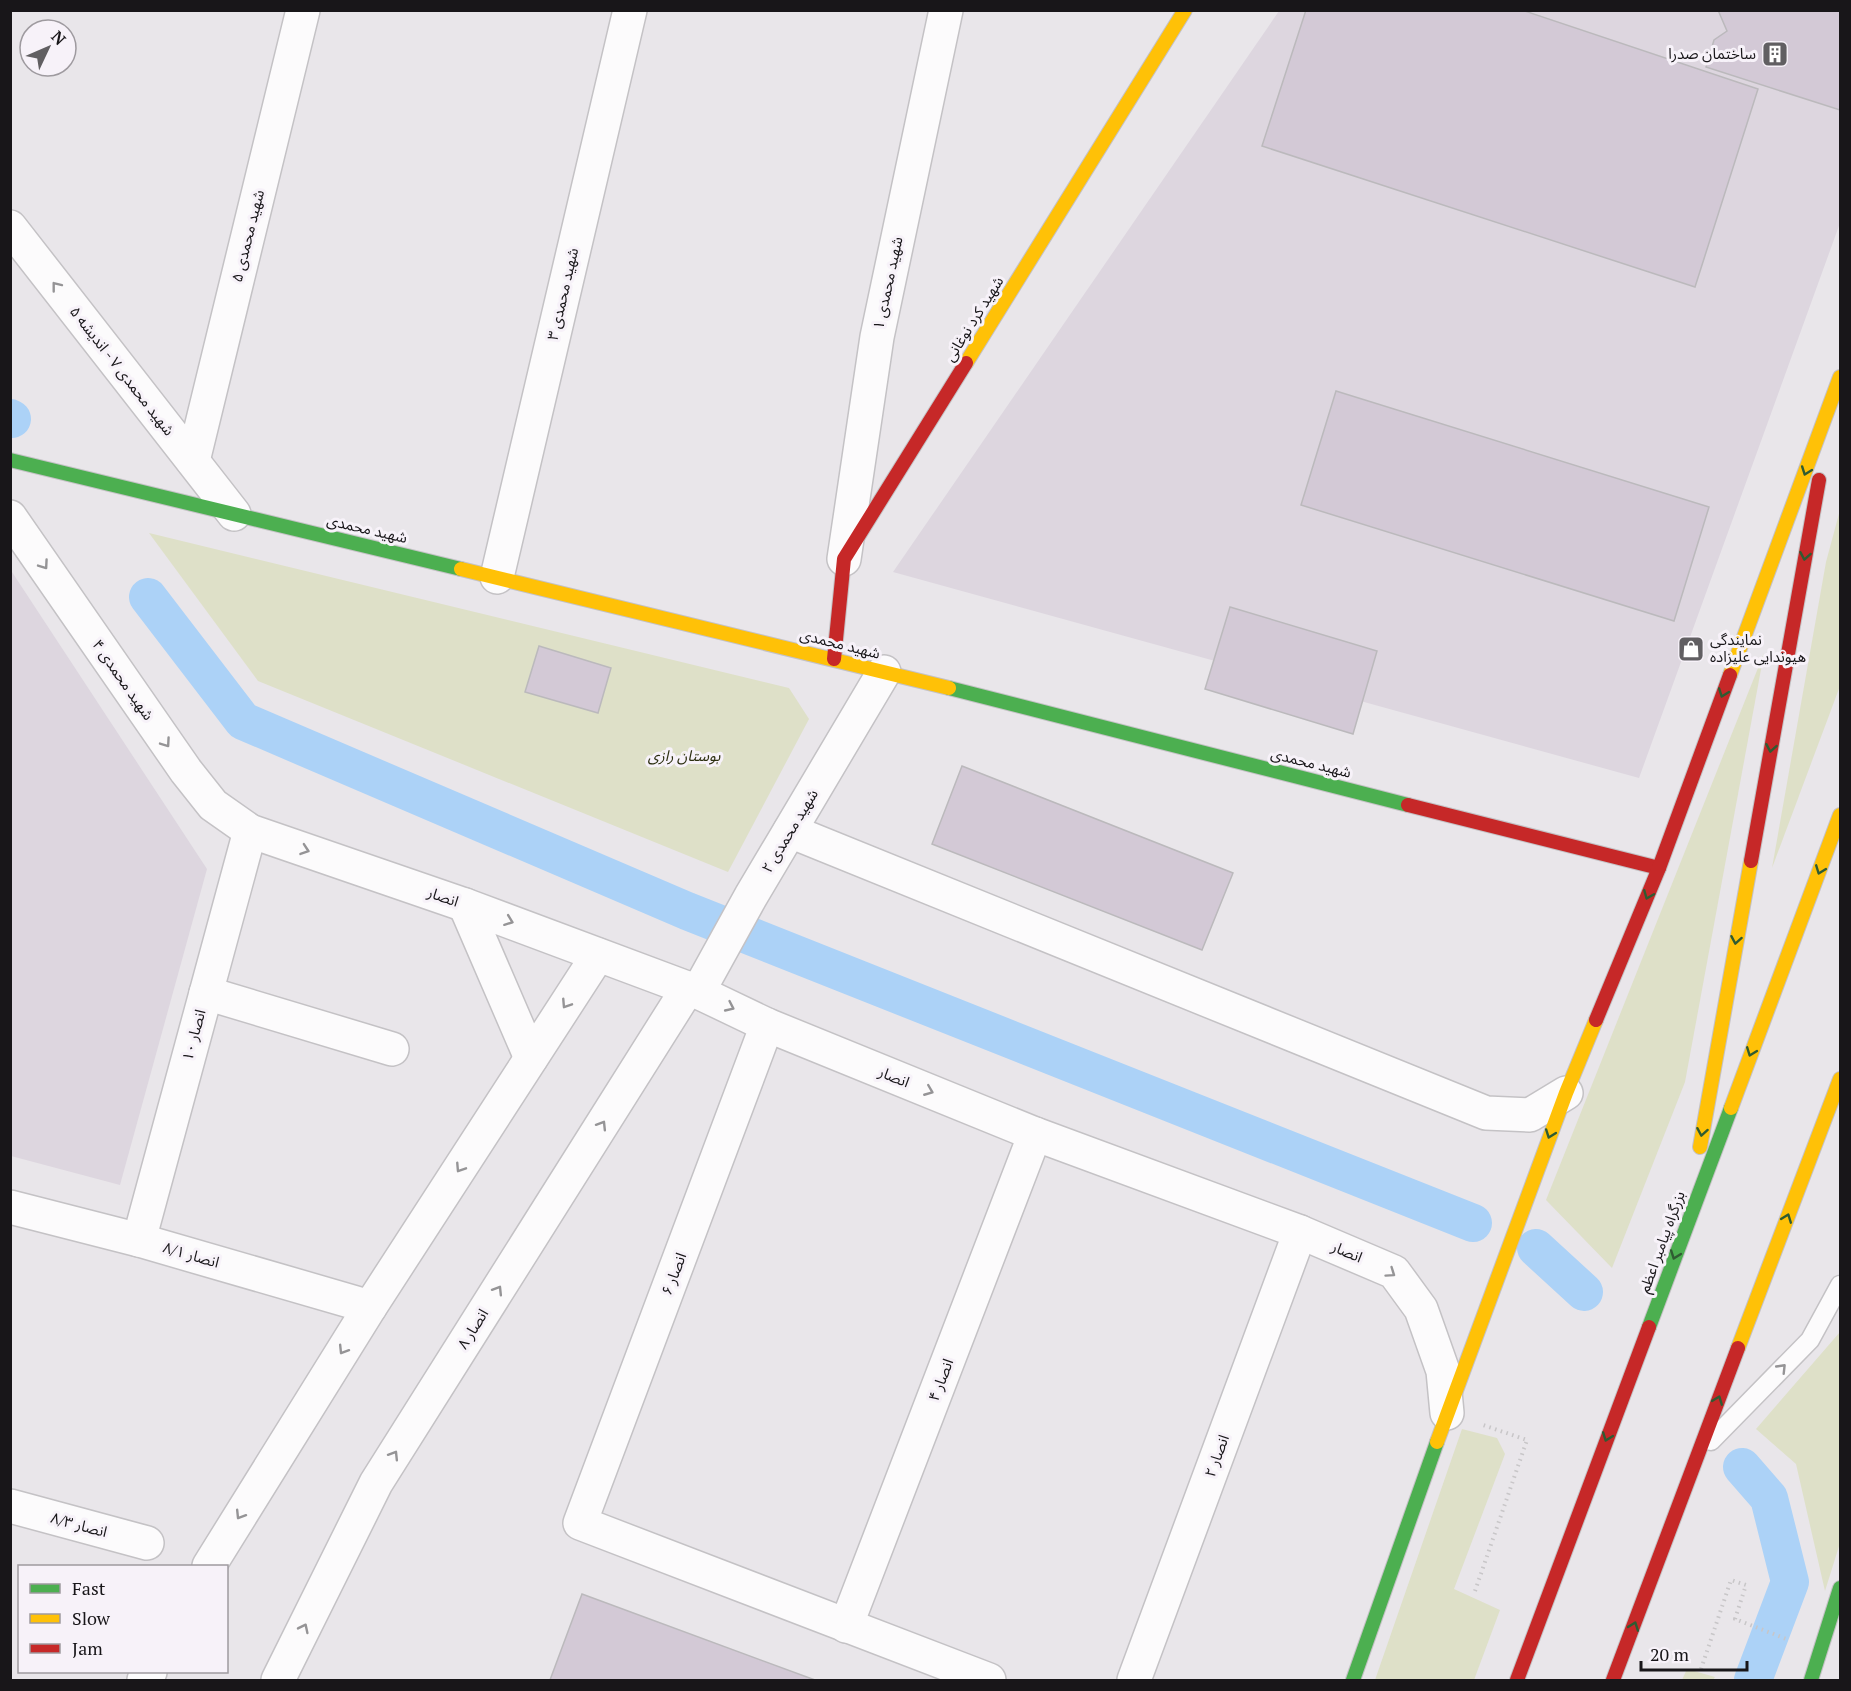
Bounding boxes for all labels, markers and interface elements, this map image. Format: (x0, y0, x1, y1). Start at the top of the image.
north arrow (18, 18, 78, 78)
text: N (47, 26, 71, 50)
building icon: ساختمان صدرا (1760, 39, 1790, 69)
place label: ساختمان صدرا (1668, 43, 1756, 63)
street label: شهید محمدی ۵ (226, 187, 268, 284)
street label: شهید محمدی ۱ (867, 234, 907, 331)
street label: شهید محمدی ۳ (542, 245, 582, 342)
street label: شهید کرد نوغانی (939, 272, 1008, 365)
one-way arrow (53, 282, 64, 293)
street label: شهید محمدی ۷ - اندیشه ۵ (66, 302, 180, 439)
one-way arrow (1800, 465, 1813, 476)
street label: شهید محمدی (325, 509, 410, 547)
one-way arrow (1799, 551, 1812, 561)
one-way arrow (37, 559, 48, 570)
street label: شهید محمدی (798, 623, 883, 663)
place label: نمایندگی هیوندایی علیزاده (1710, 629, 1806, 666)
shop icon: نمایندگی هیوندایی علیزاده (1676, 634, 1706, 664)
street label: شهید محمدی ۴ (89, 635, 159, 724)
one-way arrow (1718, 687, 1731, 698)
one-way arrow (159, 737, 170, 748)
street label: شهید محمدی (1269, 742, 1354, 782)
one-way arrow (1765, 744, 1777, 753)
park label: بوستان رازی (648, 745, 721, 765)
street label: شهید محمدی ۲ (756, 785, 822, 876)
one-way arrow (299, 842, 310, 855)
one-way arrow (1815, 864, 1827, 875)
street label: انصار (424, 881, 462, 911)
one-way arrow (1643, 889, 1655, 900)
one-way arrow (503, 914, 514, 927)
one-way arrow (1731, 936, 1743, 945)
one-way arrow (562, 997, 573, 1008)
one-way arrow (723, 1000, 734, 1012)
street label: انصار ۱۰ (177, 1007, 209, 1063)
one-way arrow (1746, 1046, 1758, 1057)
street label: انصار (875, 1060, 913, 1091)
one-way arrow (922, 1084, 933, 1096)
one-way arrow (594, 1121, 606, 1131)
one-way arrow (1696, 1127, 1709, 1137)
one-way arrow (1545, 1129, 1558, 1139)
one-way arrow (455, 1162, 467, 1172)
street label: بزرگراه پیامبر اعظم (1633, 1188, 1691, 1296)
one-way arrow (1780, 1213, 1793, 1224)
street label: انصار (1328, 1235, 1366, 1266)
street label: انصار ۸/۱ (161, 1236, 222, 1272)
one-way arrow (1670, 1248, 1682, 1259)
street label: انصار ۶ (656, 1250, 690, 1298)
one-way arrow (1384, 1266, 1395, 1277)
one-way arrow (490, 1286, 502, 1296)
street label: انصار ۸ (452, 1305, 492, 1352)
one-way arrow (339, 1344, 351, 1354)
street label: انصار ۴ (923, 1356, 957, 1404)
one-way arrow (1774, 1365, 1785, 1376)
one-way arrow (1711, 1395, 1723, 1406)
street label: انصار ۲ (1199, 1432, 1233, 1480)
one-way arrow (1602, 1432, 1615, 1442)
one-way arrow (386, 1451, 398, 1461)
street label: انصار ۸/۳ (49, 1507, 110, 1541)
one-way arrow (236, 1509, 248, 1519)
legend (18, 1565, 228, 1673)
text: Fast (72, 1576, 106, 1600)
text: Slow (72, 1606, 111, 1630)
one-way arrow (1626, 1621, 1639, 1631)
one-way arrow (297, 1623, 309, 1634)
scale bar (1641, 1634, 1748, 1672)
text: Jam (72, 1636, 103, 1660)
text: 20 m (1650, 1642, 1690, 1666)

